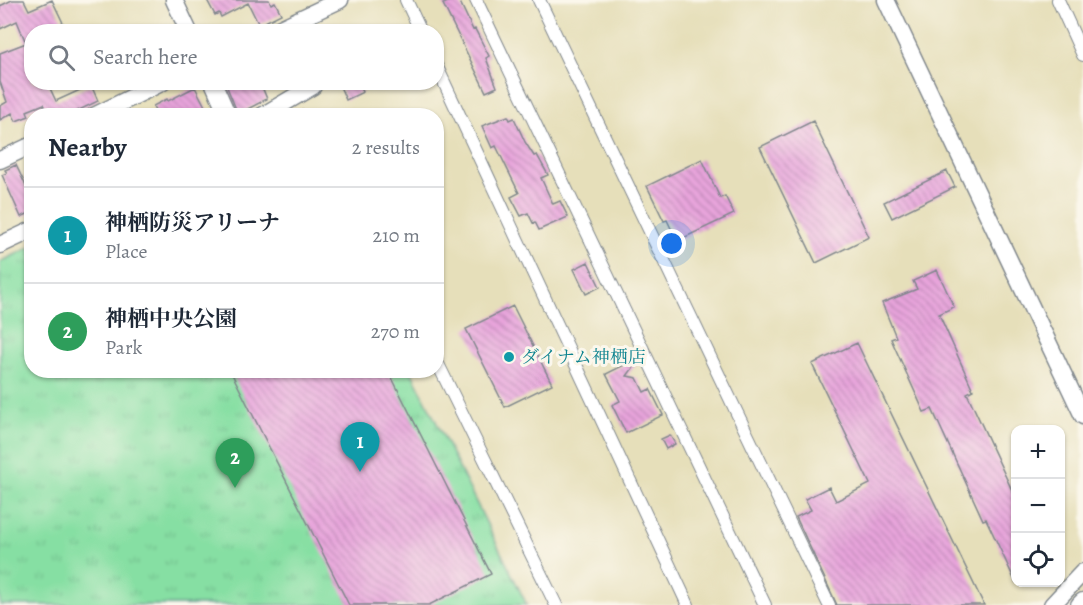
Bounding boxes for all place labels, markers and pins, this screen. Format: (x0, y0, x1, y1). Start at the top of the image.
place label: ダイナム神栖店 (521, 345, 646, 369)
marker: ダイナム神栖店 (502, 350, 516, 364)
pin: 1 (340, 422, 380, 472)
pin: 2 (216, 438, 254, 488)

